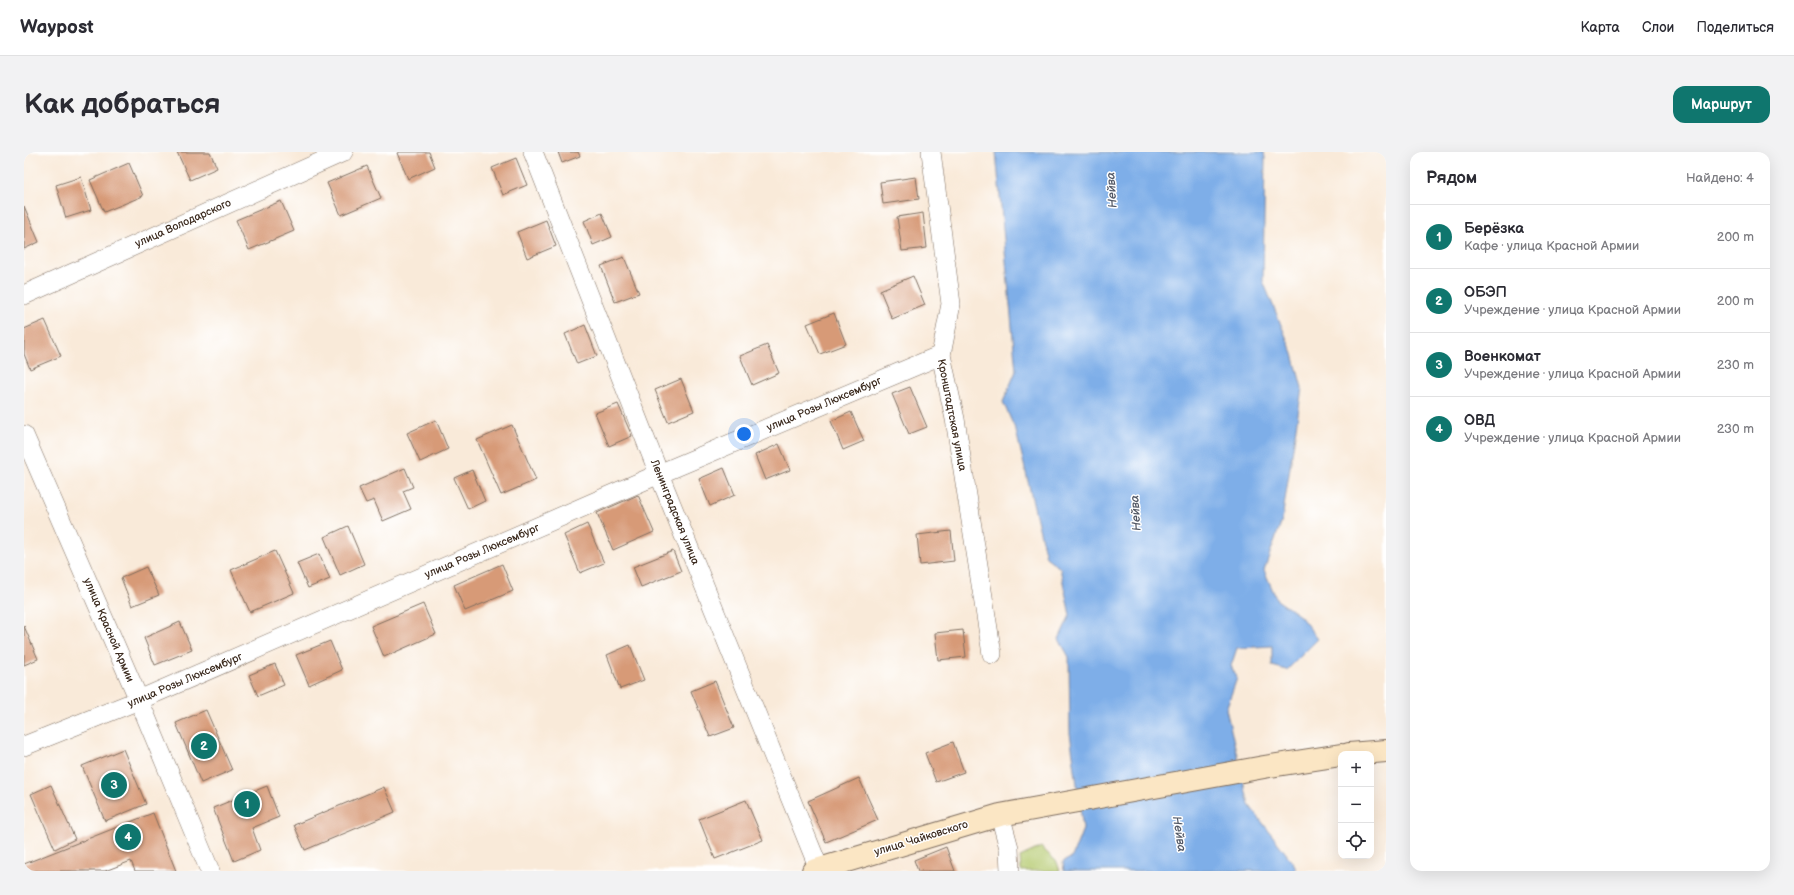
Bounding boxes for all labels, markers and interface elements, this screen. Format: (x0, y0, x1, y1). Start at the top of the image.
text: Waypost (20, 16, 94, 39)
text: Карта (1580, 19, 1620, 36)
text: Слои (1642, 19, 1674, 36)
text: Поделиться (1696, 19, 1774, 36)
button: Маршрут (1673, 86, 1770, 123)
text: Как добраться (24, 88, 221, 121)
text: Рядом (1426, 168, 1477, 188)
text: Найдено: 4 (1686, 170, 1754, 186)
water label: Нейва (1103, 172, 1121, 208)
street label: улица Володарского (133, 196, 233, 250)
text: Берёзка (1464, 219, 1524, 238)
text: 1 (1436, 229, 1442, 245)
text: 200 m (1717, 229, 1754, 245)
text: Кафе · улица Красной Армии (1464, 238, 1639, 254)
text: ОБЭП (1464, 283, 1507, 302)
text: 2 (1435, 293, 1443, 309)
text: 200 m (1717, 293, 1754, 309)
text: Учреждение · улица Красной Армии (1464, 302, 1681, 318)
text: Военкомат (1464, 347, 1541, 366)
text: 3 (1435, 357, 1443, 373)
text: 230 m (1717, 357, 1754, 373)
street label: Кронштадтская улица (935, 358, 969, 473)
text: Учреждение · улица Красной Армии (1464, 366, 1681, 382)
street label: улица Розы Люксембург (765, 374, 884, 434)
text: ОВД (1464, 411, 1495, 430)
text: 4 (1435, 421, 1443, 437)
text: 230 m (1717, 421, 1754, 437)
your location (734, 424, 754, 444)
text: Учреждение · улица Красной Армии (1464, 430, 1681, 446)
street label: Ленинградская улица (648, 456, 702, 567)
water label: Нейва (1127, 495, 1145, 531)
street label: улица Розы Люксембург (423, 521, 542, 581)
street label: улица Красной Армии (81, 576, 137, 684)
street label: улица Розы Люксембург (126, 650, 245, 710)
pin: 2 (191, 731, 217, 761)
map controls (1338, 751, 1374, 859)
button: + (1338, 751, 1374, 787)
pin: 3 (101, 770, 127, 800)
button: − (1338, 787, 1374, 823)
pin: 1 (234, 789, 260, 819)
water label: Нейва (1169, 815, 1189, 853)
street label: улица Чайковского (873, 817, 970, 858)
pin: 4 (115, 822, 141, 852)
button: locate (1338, 823, 1374, 859)

